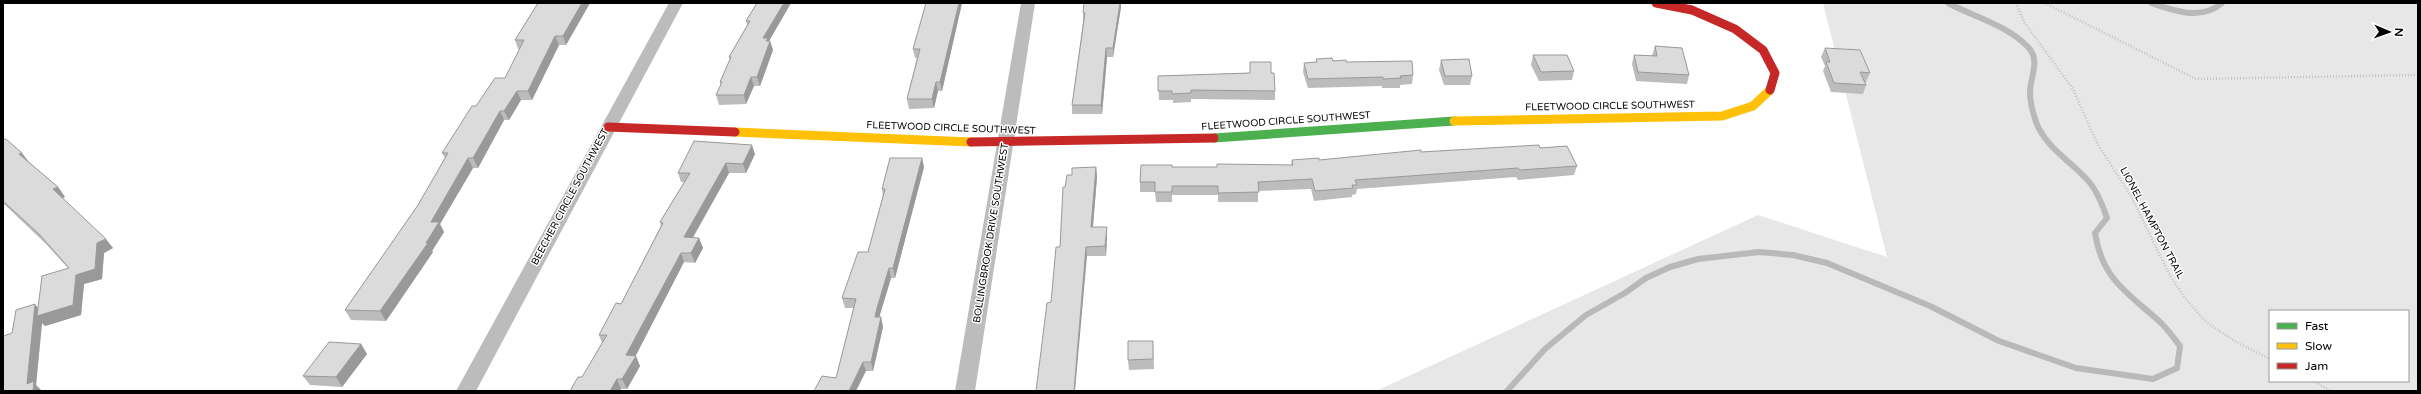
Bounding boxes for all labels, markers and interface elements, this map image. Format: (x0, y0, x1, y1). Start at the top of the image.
north arrow (2369, 12, 2409, 52)
text: N (2392, 28, 2405, 37)
street label: FLEETWOOD CIRCLE SOUTHWEST (1525, 99, 1695, 113)
street label: FLEETWOOD CIRCLE SOUTHWEST (1201, 109, 1371, 133)
street label: FLEETWOOD CIRCLE SOUTHWEST (866, 119, 1036, 137)
street label: BEECHER CIRCLE SOUTHWEST (529, 127, 611, 267)
street label: BOLLINGBROOK DRIVE SOUTHWEST (971, 142, 1011, 324)
street label: LIONEL HAMPTON TRAIL (2117, 165, 2187, 281)
legend (2269, 310, 2409, 382)
text: Fast (2305, 319, 2329, 333)
text: Slow (2305, 339, 2332, 353)
text: Jam (2305, 359, 2328, 373)

